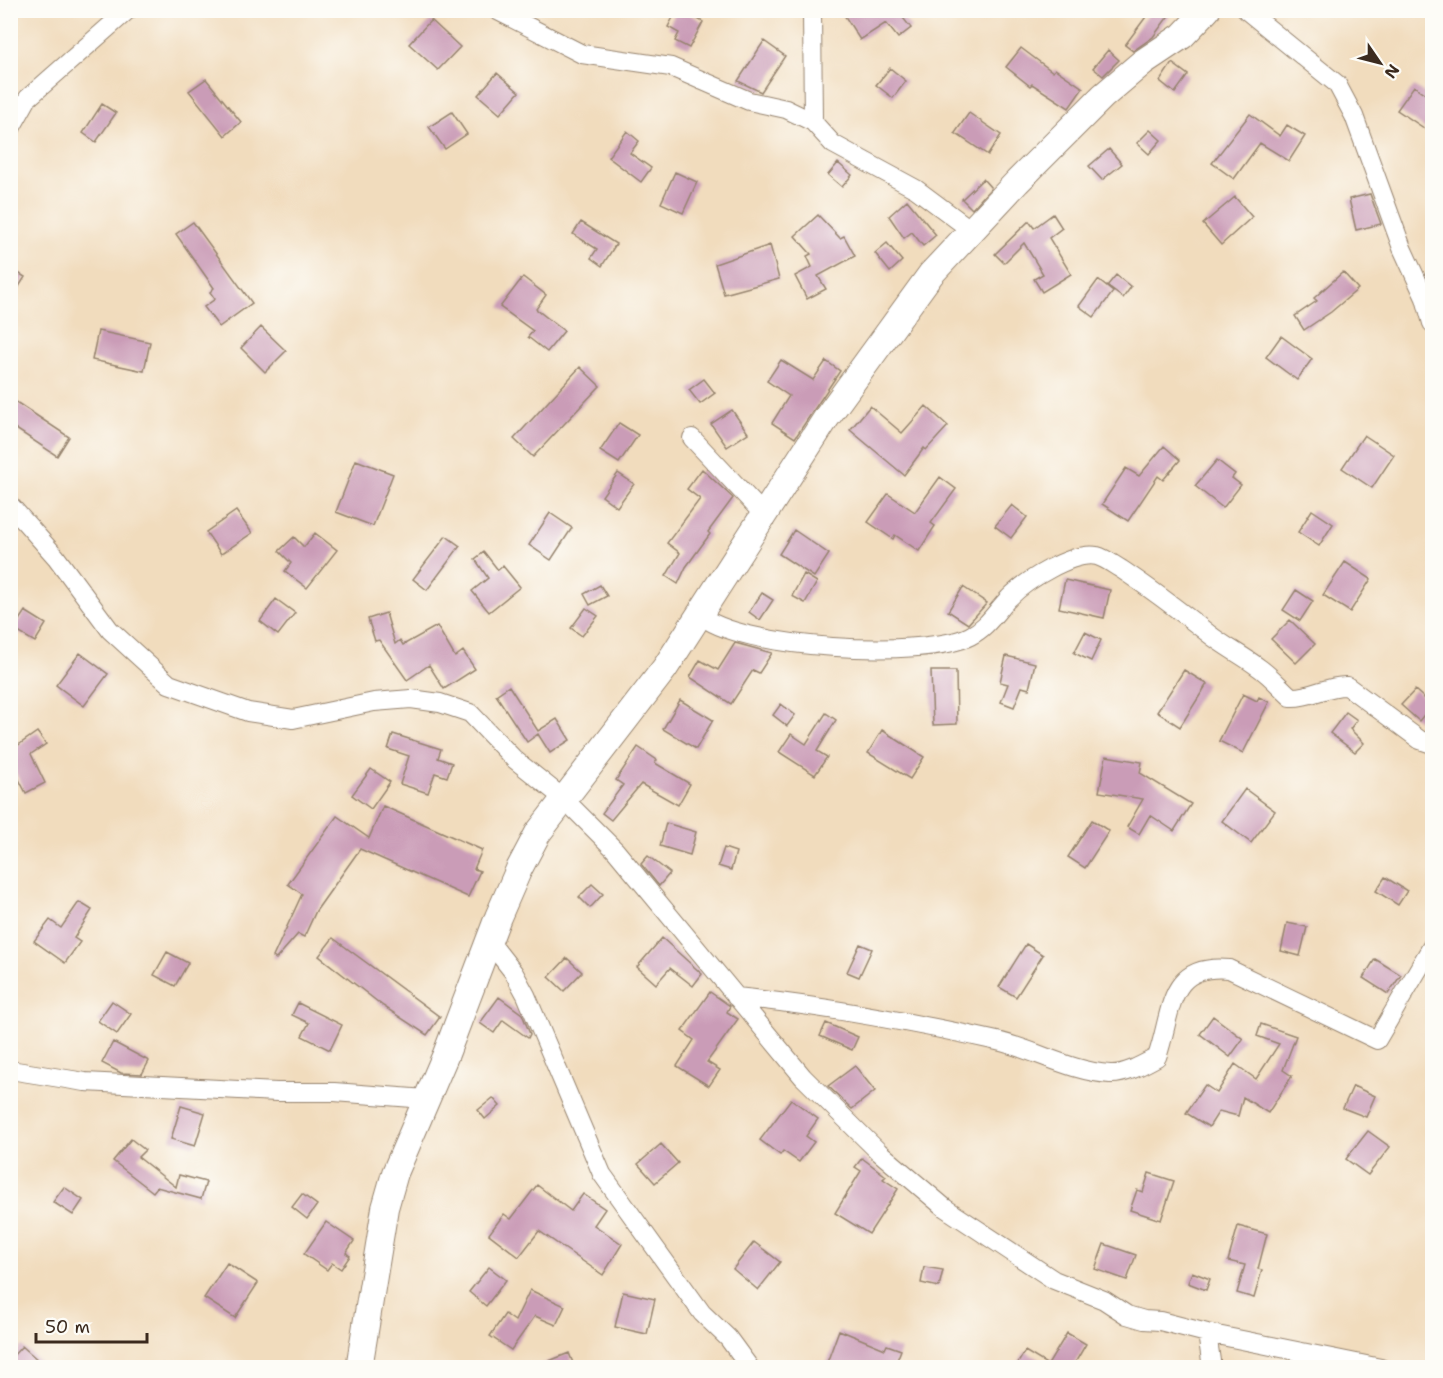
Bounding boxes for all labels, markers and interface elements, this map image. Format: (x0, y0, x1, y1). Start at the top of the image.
north arrow (1350, 33, 1410, 93)
text: N (1380, 60, 1404, 83)
scale bar (36, 1306, 147, 1344)
text: 50 m (45, 1315, 90, 1339)

